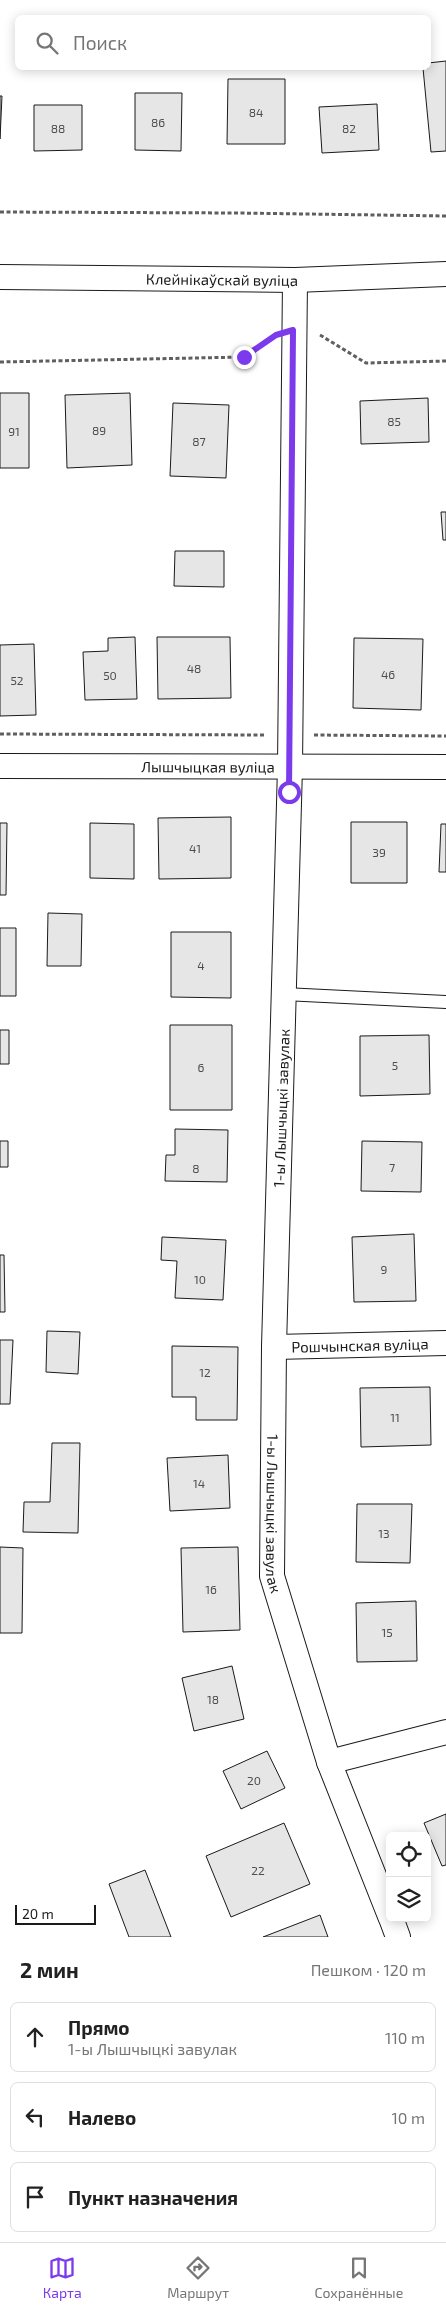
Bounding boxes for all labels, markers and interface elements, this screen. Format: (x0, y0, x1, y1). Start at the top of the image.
search box (15, 15, 431, 70)
icon: search (33, 29, 61, 57)
text: Поиск (73, 31, 127, 54)
house number: 84 (249, 105, 263, 119)
house number: 86 (151, 115, 165, 129)
house number: 88 (51, 121, 65, 135)
house number: 82 (342, 121, 356, 135)
street label: Клейнікаўскай вуліца (146, 269, 298, 290)
route end (233, 346, 256, 369)
house number: 85 (387, 414, 401, 428)
house number: 89 (92, 423, 106, 437)
house number: 91 (8, 424, 20, 438)
house number: 87 (192, 434, 206, 448)
house number: 48 (187, 661, 201, 675)
house number: 46 (381, 667, 395, 681)
house number: 50 (103, 668, 117, 682)
house number: 52 (10, 673, 24, 687)
street label: Лышчыцкая вуліца (141, 757, 275, 777)
route start (278, 781, 301, 804)
house number: 41 (189, 841, 201, 855)
house number: 39 (372, 845, 386, 859)
house number: 4 (197, 958, 205, 972)
street label: 1-ы Лышчыцкі завулак (269, 1028, 294, 1188)
house number: 5 (392, 1058, 398, 1072)
house number: 6 (198, 1060, 205, 1074)
house number: 7 (389, 1160, 395, 1174)
house number: 8 (192, 1161, 200, 1175)
house number: 9 (381, 1262, 388, 1276)
house number: 10 (194, 1272, 206, 1286)
street label: Рошчынская вуліца (291, 1334, 429, 1356)
house number: 12 (199, 1365, 211, 1379)
house number: 11 (390, 1410, 400, 1424)
street label: 1-ы Лышчыцкі завулак (262, 1434, 286, 1595)
house number: 14 (193, 1476, 205, 1490)
house number: 13 (378, 1526, 390, 1540)
house number: 16 (205, 1582, 217, 1596)
house number: 15 (381, 1625, 393, 1639)
house number: 18 (207, 1692, 219, 1706)
house number: 20 (247, 1773, 261, 1787)
map controls (386, 1832, 431, 1922)
button: locate (386, 1832, 431, 1877)
house number: 22 (251, 1863, 265, 1877)
button: layers (386, 1877, 431, 1922)
scale bar (15, 1902, 96, 1925)
text: 20 m (22, 1905, 54, 1922)
text: 2 мин (20, 1957, 79, 1982)
text: Пешком · 120 m (311, 1960, 426, 1979)
text: Прямо (68, 2016, 130, 2039)
icon: ahead (21, 2023, 49, 2051)
text: 110 m (385, 2028, 425, 2047)
text: 1-ы Лышчыцкі завулак (68, 2039, 237, 2058)
icon: left (21, 2103, 49, 2131)
text: Налево (68, 2106, 136, 2129)
text: 10 m (391, 2108, 425, 2127)
icon: arrive (21, 2183, 49, 2211)
text: Пункт назначения (68, 2186, 238, 2209)
tab: Карта (43, 2254, 82, 2301)
tab: Маршрут (167, 2254, 229, 2301)
tab: Сохранённые (315, 2254, 403, 2301)

